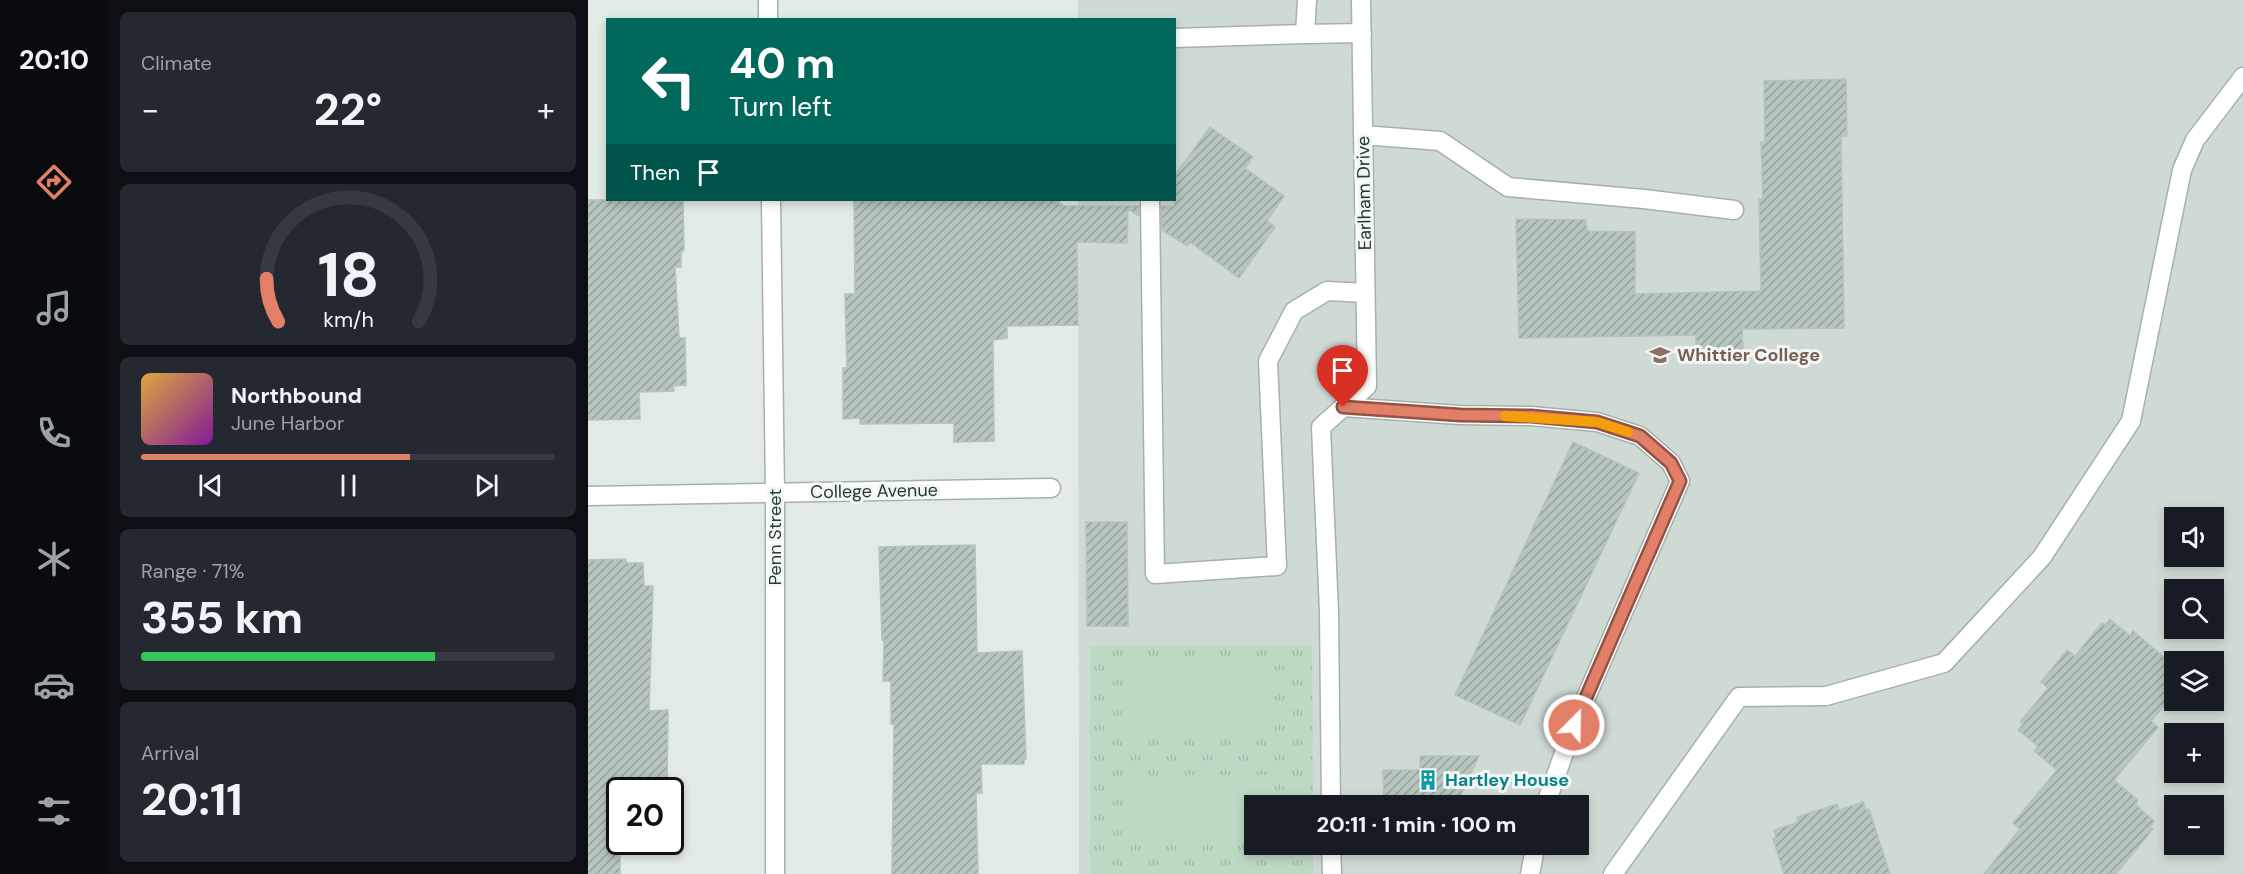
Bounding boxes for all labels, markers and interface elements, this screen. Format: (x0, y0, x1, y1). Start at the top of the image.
text: 40 m (729, 36, 835, 91)
text: 20:10 (19, 42, 89, 77)
icon: left (630, 42, 708, 120)
text: Climate (141, 50, 212, 76)
text: 22° (314, 80, 382, 139)
text: − (141, 88, 159, 131)
text: + (537, 88, 555, 131)
text: Turn left (729, 89, 832, 124)
street label: Earlham Drive (1351, 136, 1377, 250)
icon: arrive (692, 156, 725, 189)
text: Then (630, 158, 680, 187)
icon: directions (33, 161, 75, 203)
text: 18 (317, 234, 379, 315)
icon: music (33, 287, 75, 329)
text: km/h (323, 306, 373, 334)
school or university icon: Whittier College (1648, 343, 1672, 367)
place label: Whittier College (1677, 343, 1820, 367)
pin (1317, 345, 1368, 407)
icon: arrive (1326, 354, 1359, 387)
text: Northbound (231, 381, 362, 410)
text: June Harbor (231, 410, 344, 436)
icon: phone (33, 412, 75, 454)
icon: previous (194, 469, 227, 502)
icon: pause (332, 469, 365, 502)
icon: next (470, 469, 503, 502)
street label: College Avenue (810, 478, 938, 504)
street label: Penn Street (763, 489, 787, 585)
map controls (2164, 507, 2224, 855)
button: sound (2164, 507, 2224, 567)
icon: climate (33, 538, 75, 580)
text: Range · 71% (141, 558, 244, 584)
button: search (2164, 579, 2224, 639)
text: 355 km (141, 588, 303, 647)
button: layers (2164, 651, 2224, 711)
icon: car (33, 664, 75, 706)
position arrow (1542, 693, 1606, 757)
button: + (2164, 723, 2224, 783)
text: Arrival (141, 740, 199, 766)
building icon: Hartley House (1416, 768, 1440, 792)
place label: Hartley House (1445, 768, 1569, 792)
text: 20:11 (141, 770, 243, 829)
speed limit sign: 20 (606, 777, 684, 855)
icon: filters (33, 790, 75, 832)
button: − (2164, 795, 2224, 855)
text: 20:11 · 1 min · 100 m (1317, 810, 1516, 839)

